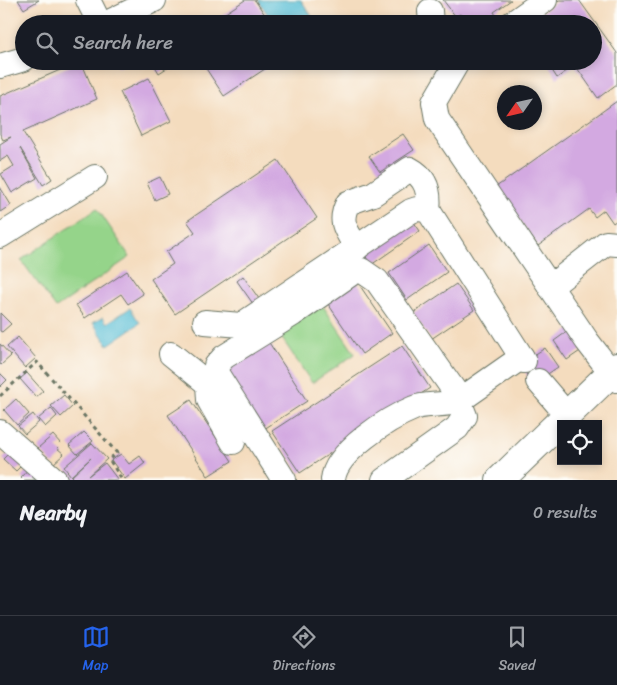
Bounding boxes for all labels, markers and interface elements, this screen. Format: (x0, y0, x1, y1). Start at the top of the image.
search box (15, 15, 602, 70)
text: Search here (73, 26, 173, 59)
icon: search (33, 29, 61, 57)
north arrow (497, 85, 542, 130)
map controls (557, 420, 602, 465)
button: locate (557, 420, 602, 465)
text: Nearby (20, 494, 86, 532)
text: 0 results (533, 498, 597, 527)
tab: Map (82, 623, 110, 678)
tab: Directions (273, 623, 335, 678)
tab: Saved (499, 623, 535, 678)

